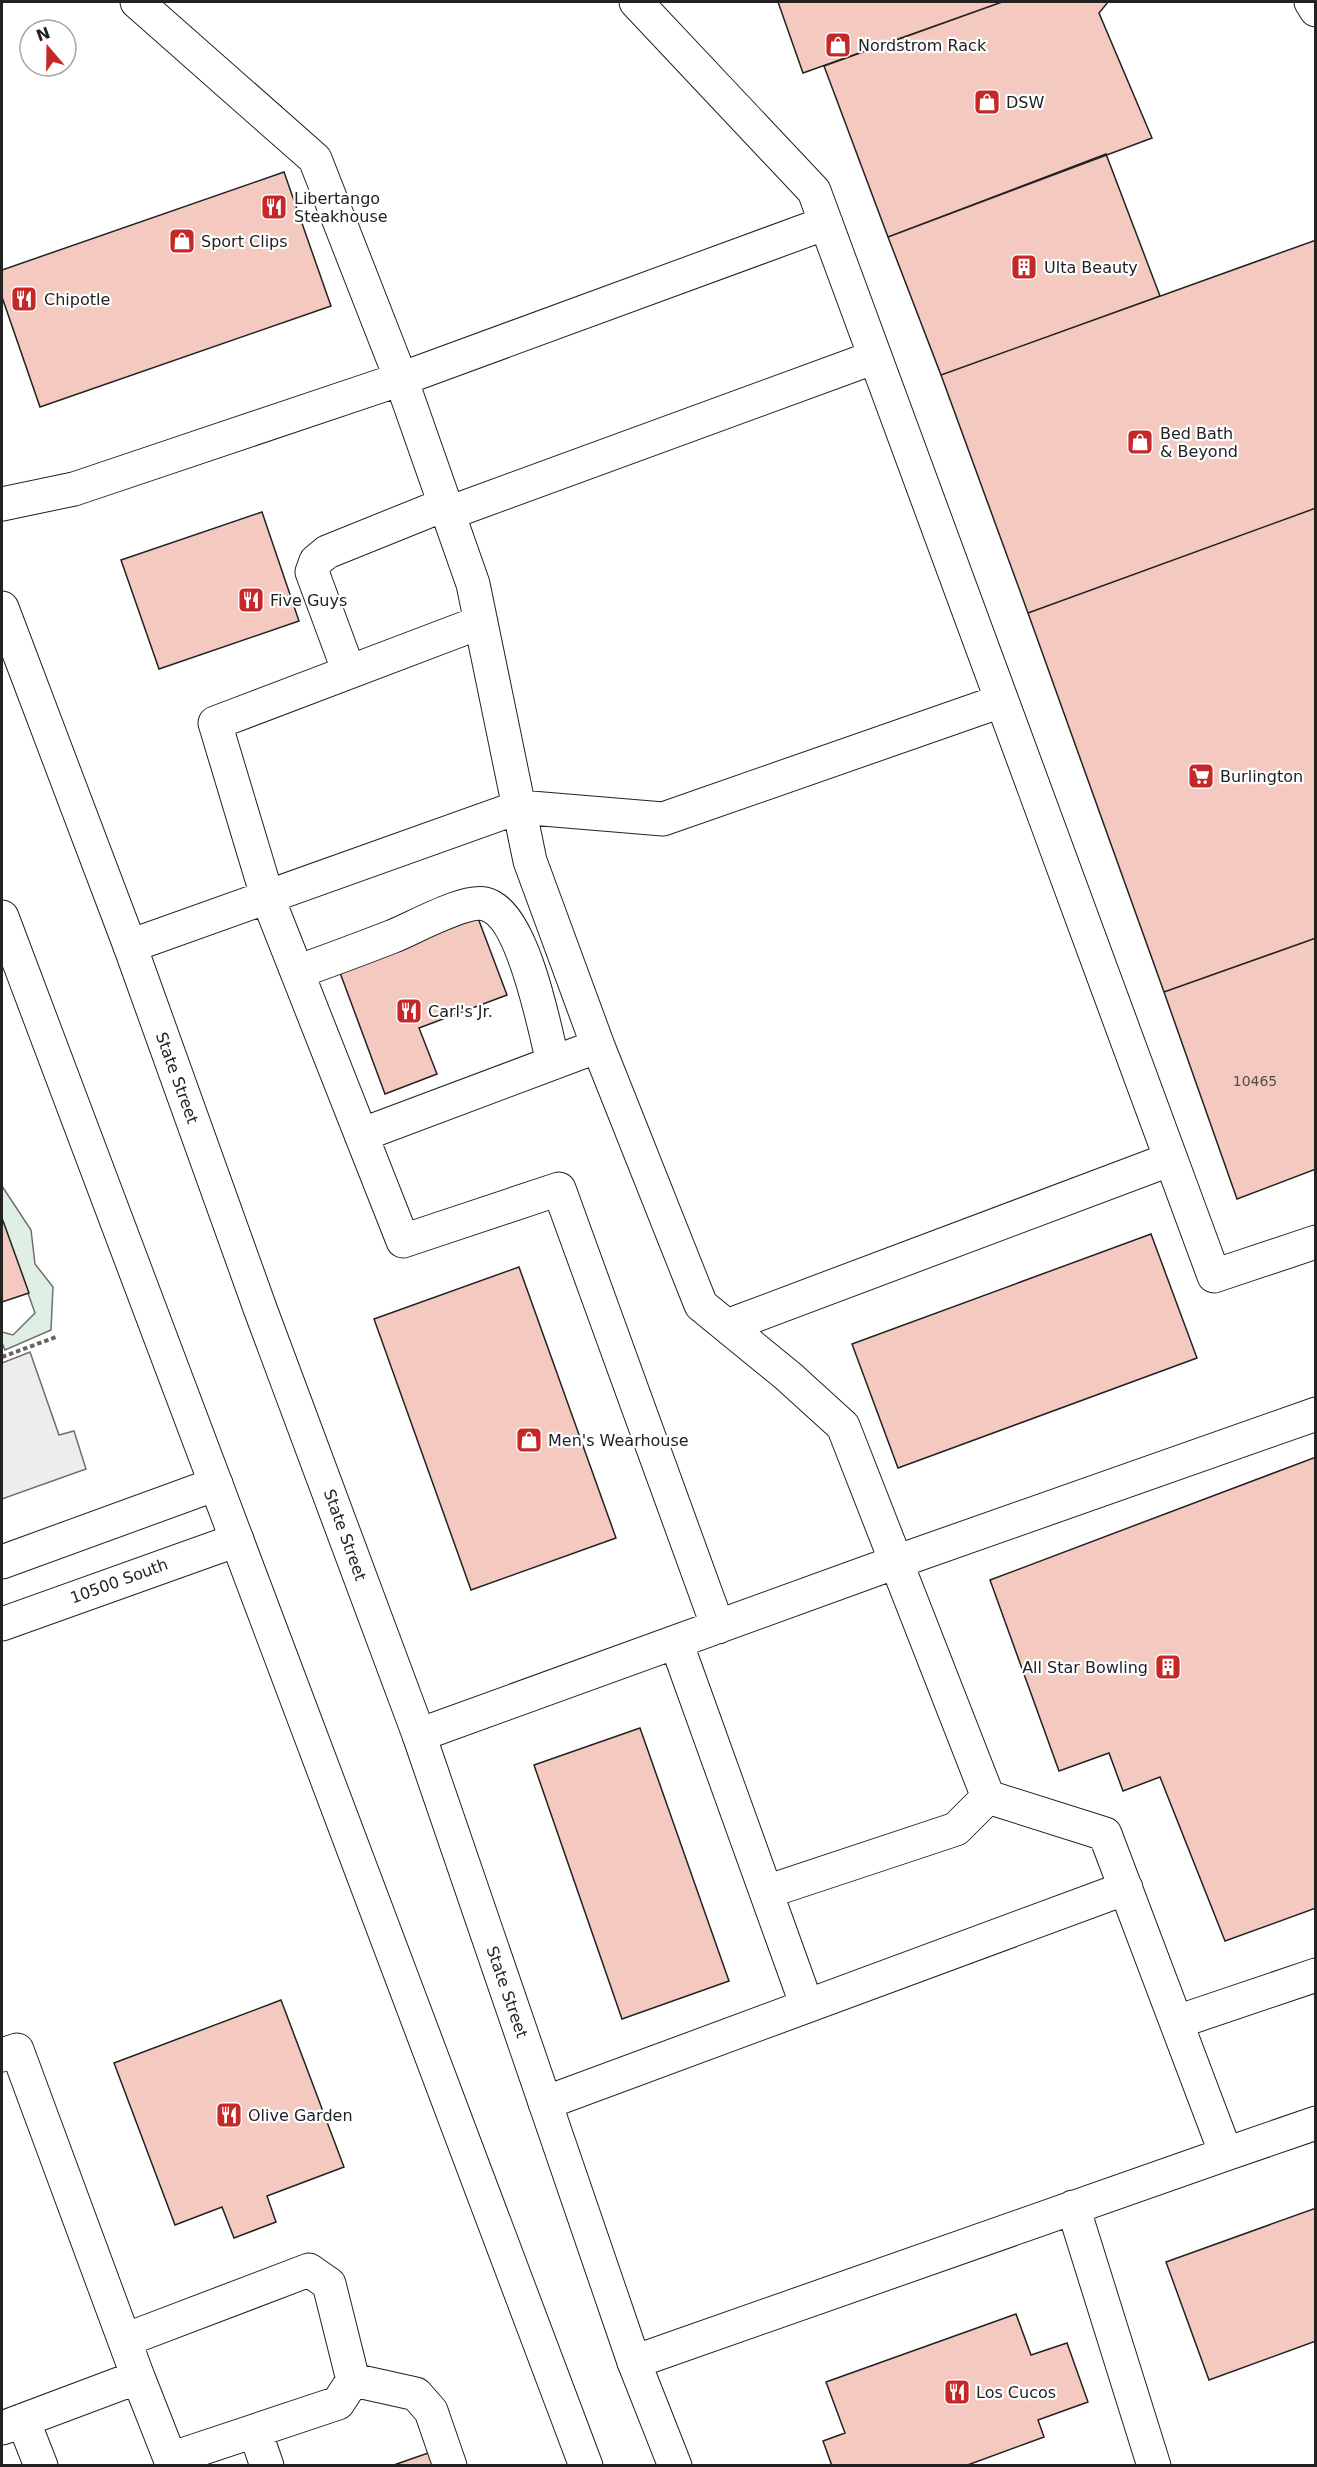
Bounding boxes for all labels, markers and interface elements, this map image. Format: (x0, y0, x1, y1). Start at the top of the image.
north arrow (18, 18, 78, 78)
text: N (33, 23, 53, 46)
shop icon: Nordstrom Rack (823, 30, 853, 60)
place label: Nordstrom Rack (858, 36, 987, 55)
shop icon: DSW (972, 87, 1002, 117)
place label: DSW (1006, 93, 1044, 112)
place label: Libertango Steakhouse (294, 189, 388, 226)
restaurant icon: Libertango Steakhouse (259, 192, 289, 222)
shop icon: Sport Clips (167, 226, 197, 256)
place label: Sport Clips (201, 232, 288, 251)
building icon: Ulta Beauty (1009, 252, 1039, 282)
place label: Ulta Beauty (1044, 258, 1138, 277)
restaurant icon: Chipotle (9, 284, 39, 314)
place label: Chipotle (44, 290, 110, 309)
place label: Bed Bath & Beyond (1160, 424, 1238, 461)
shop icon: Bed Bath & Beyond (1125, 427, 1155, 457)
restaurant icon: Five Guys (236, 585, 266, 615)
place label: Five Guys (270, 591, 347, 610)
supermarket icon: Burlington (1186, 761, 1216, 791)
place label: Burlington (1220, 767, 1303, 786)
restaurant icon: Carl's Jr. (394, 996, 424, 1026)
place label: Carl's Jr. (428, 1002, 493, 1021)
street label: State Street (152, 1030, 202, 1126)
house number: 10465 (1233, 1073, 1277, 1089)
shop icon: Men's Wearhouse (514, 1425, 544, 1455)
place label: Men's Wearhouse (548, 1431, 689, 1450)
street label: State Street (320, 1487, 370, 1583)
street label: 10500 South (68, 1555, 170, 1607)
building icon: All Star Bowling (1153, 1652, 1183, 1682)
place label: All Star Bowling (1022, 1658, 1148, 1677)
street label: State Street (482, 1943, 532, 2041)
restaurant icon: Olive Garden (214, 2100, 244, 2130)
place label: Olive Garden (248, 2106, 353, 2125)
restaurant icon: Los Cucos (942, 2377, 972, 2407)
place label: Los Cucos (976, 2383, 1056, 2402)

